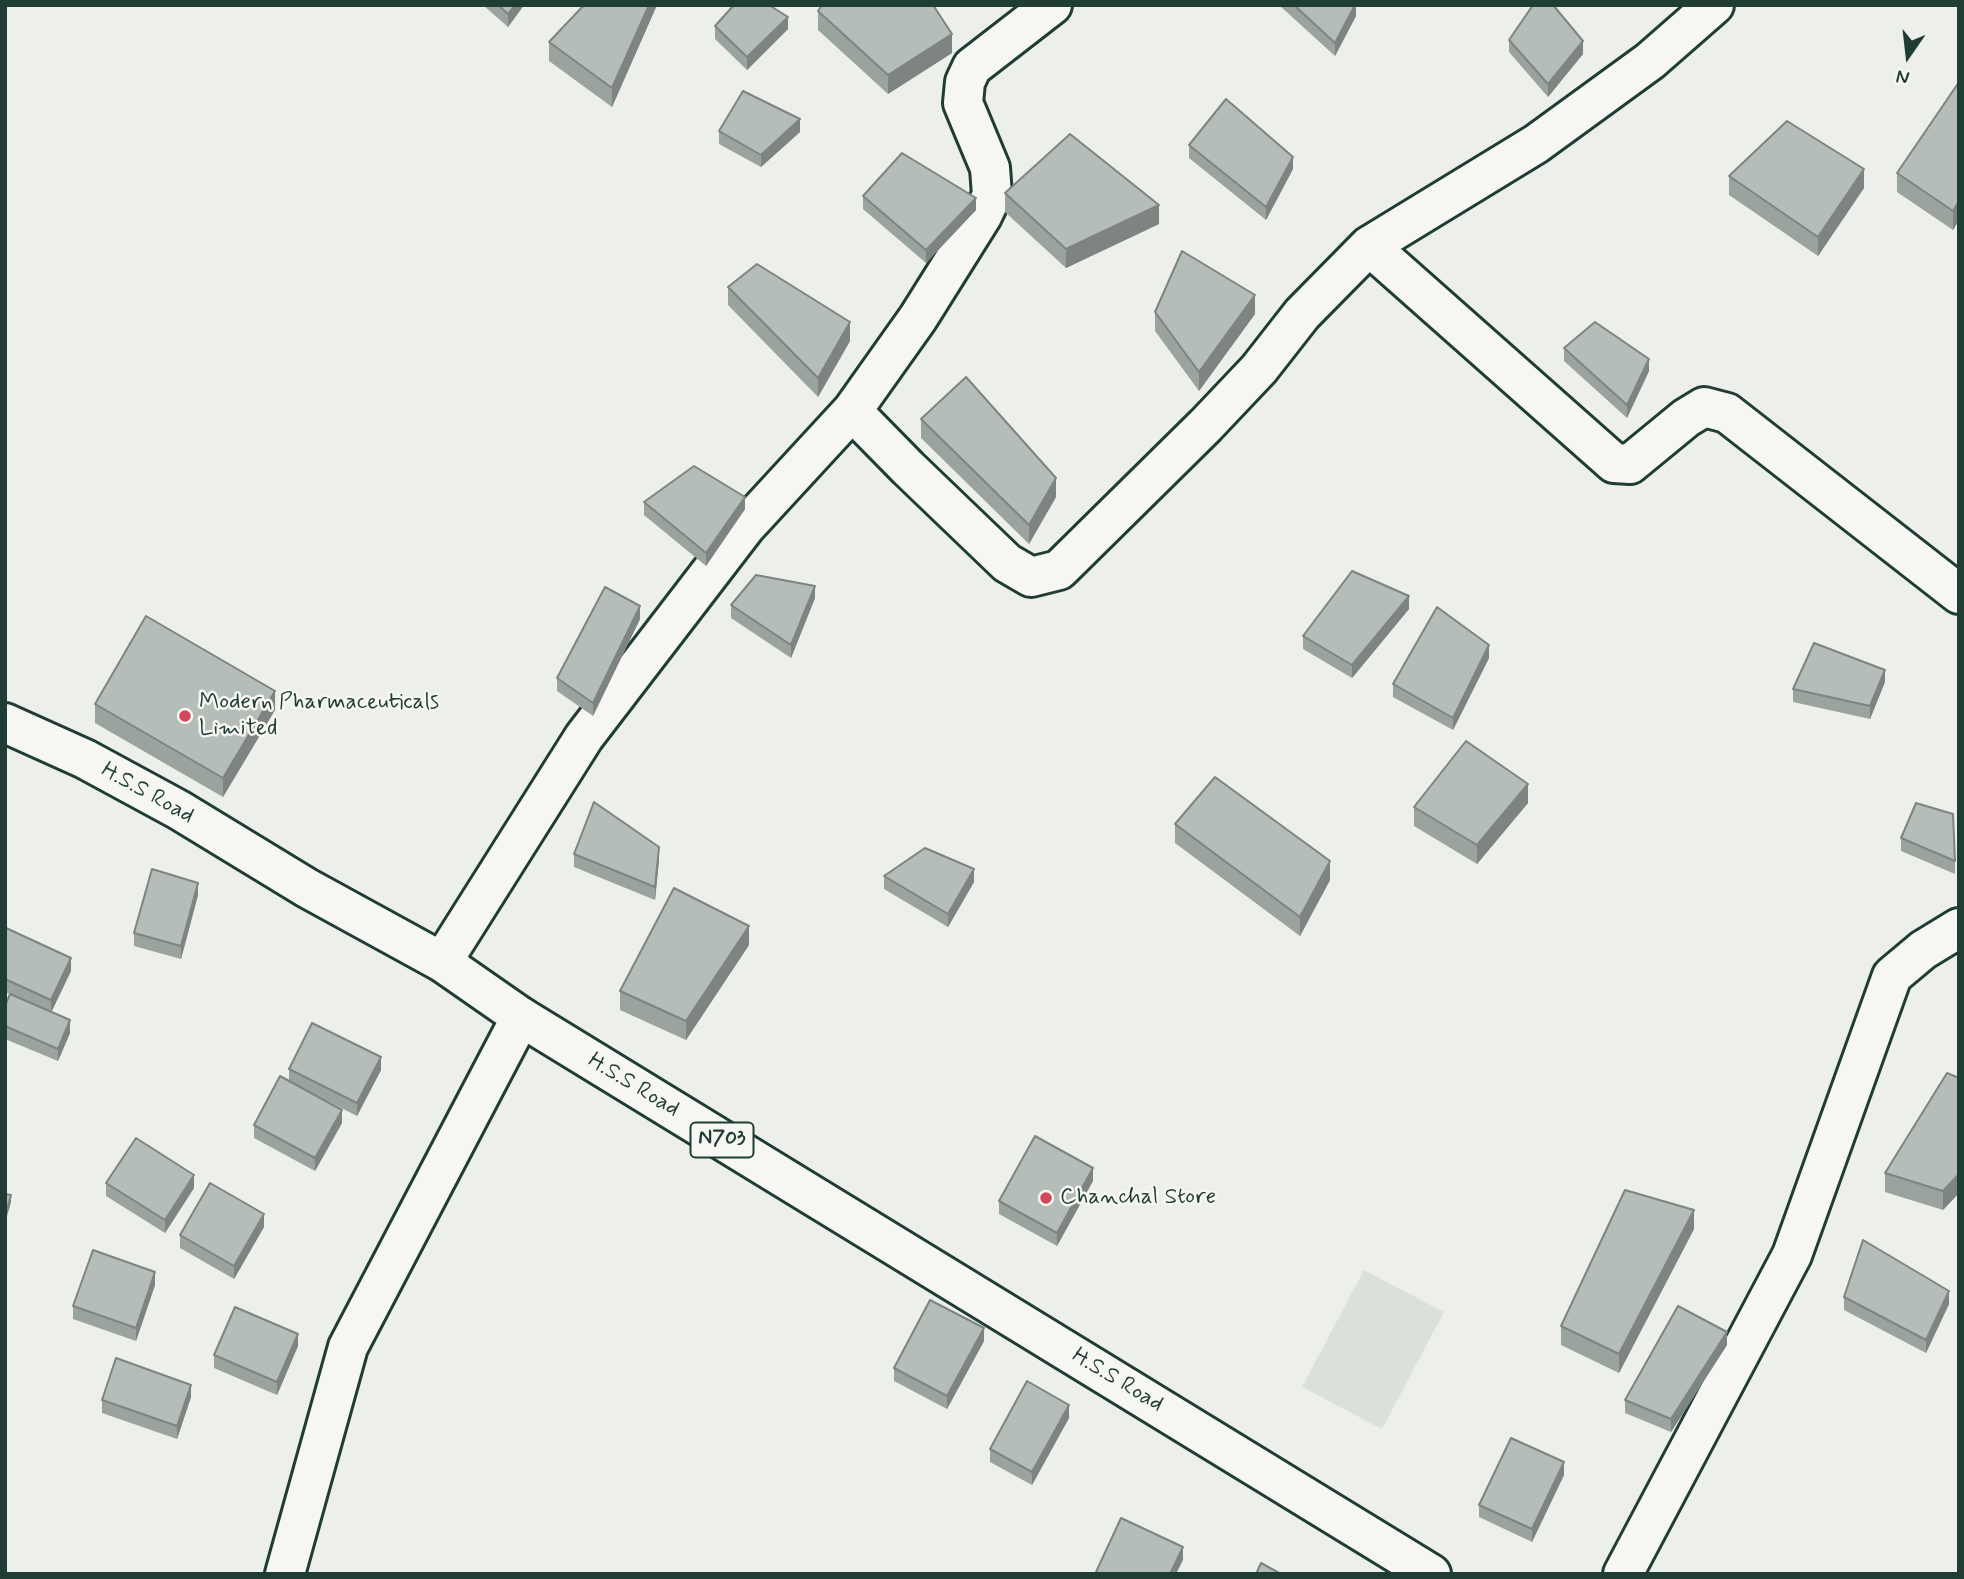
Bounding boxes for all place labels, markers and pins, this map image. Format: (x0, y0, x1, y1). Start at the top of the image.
place label: Modern Pharmaceuticals Limited (199, 689, 439, 743)
marker: Modern Pharmaceuticals Limited (177, 708, 193, 724)
place label: Chanchal Store (1060, 1184, 1216, 1212)
marker: Chanchal Store (1038, 1190, 1054, 1206)

